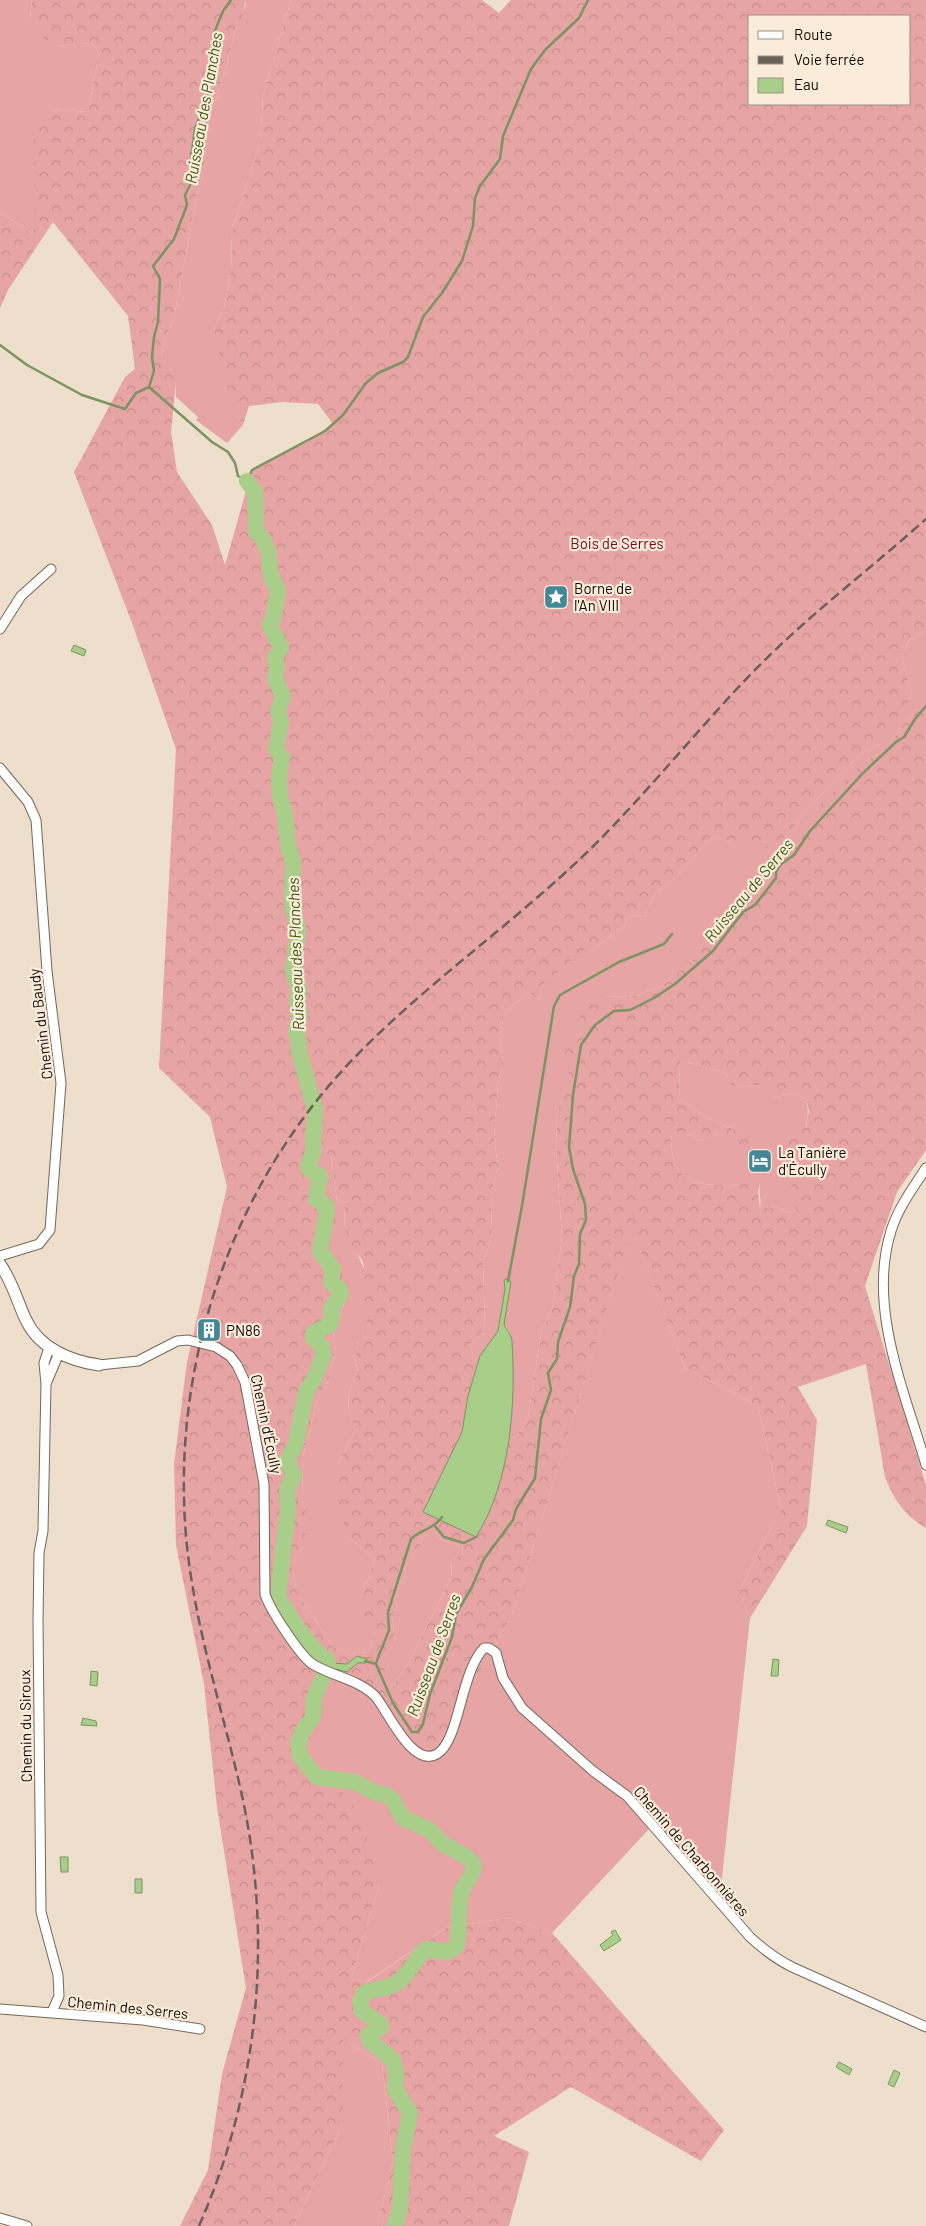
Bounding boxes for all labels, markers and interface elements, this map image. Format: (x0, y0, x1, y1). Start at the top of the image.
legend (748, 15, 911, 105)
text: Route (794, 25, 833, 43)
water label: Ruisseau des Planches (180, 30, 226, 185)
text: Voie ferrée (794, 50, 865, 68)
text: Eau (794, 75, 819, 93)
park label: Bois de Serres (570, 534, 664, 552)
place label: Borne de l'An VIII (574, 579, 632, 614)
place icon: Borne de l'An VIII (543, 584, 569, 610)
water label: Ruisseau de Serres (699, 834, 797, 945)
water label: Ruisseau des Planches (283, 877, 307, 1031)
street label: Chemin du Baudy (24, 967, 56, 1081)
place label: La Tanière d'Écully (778, 1143, 846, 1178)
hotel icon: La Tanière d'Écully (747, 1148, 773, 1174)
building icon: PN86 (196, 1317, 222, 1343)
place label: PN86 (226, 1321, 261, 1339)
street label: Chemin d'Écully (248, 1373, 286, 1475)
water label: Ruisseau de Serres (402, 1591, 464, 1719)
street label: Chemin du Siroux (15, 1669, 35, 1783)
street label: Chemin de Charbonnières (631, 1782, 753, 1920)
street label: Chemin des Serres (67, 1992, 189, 2022)

